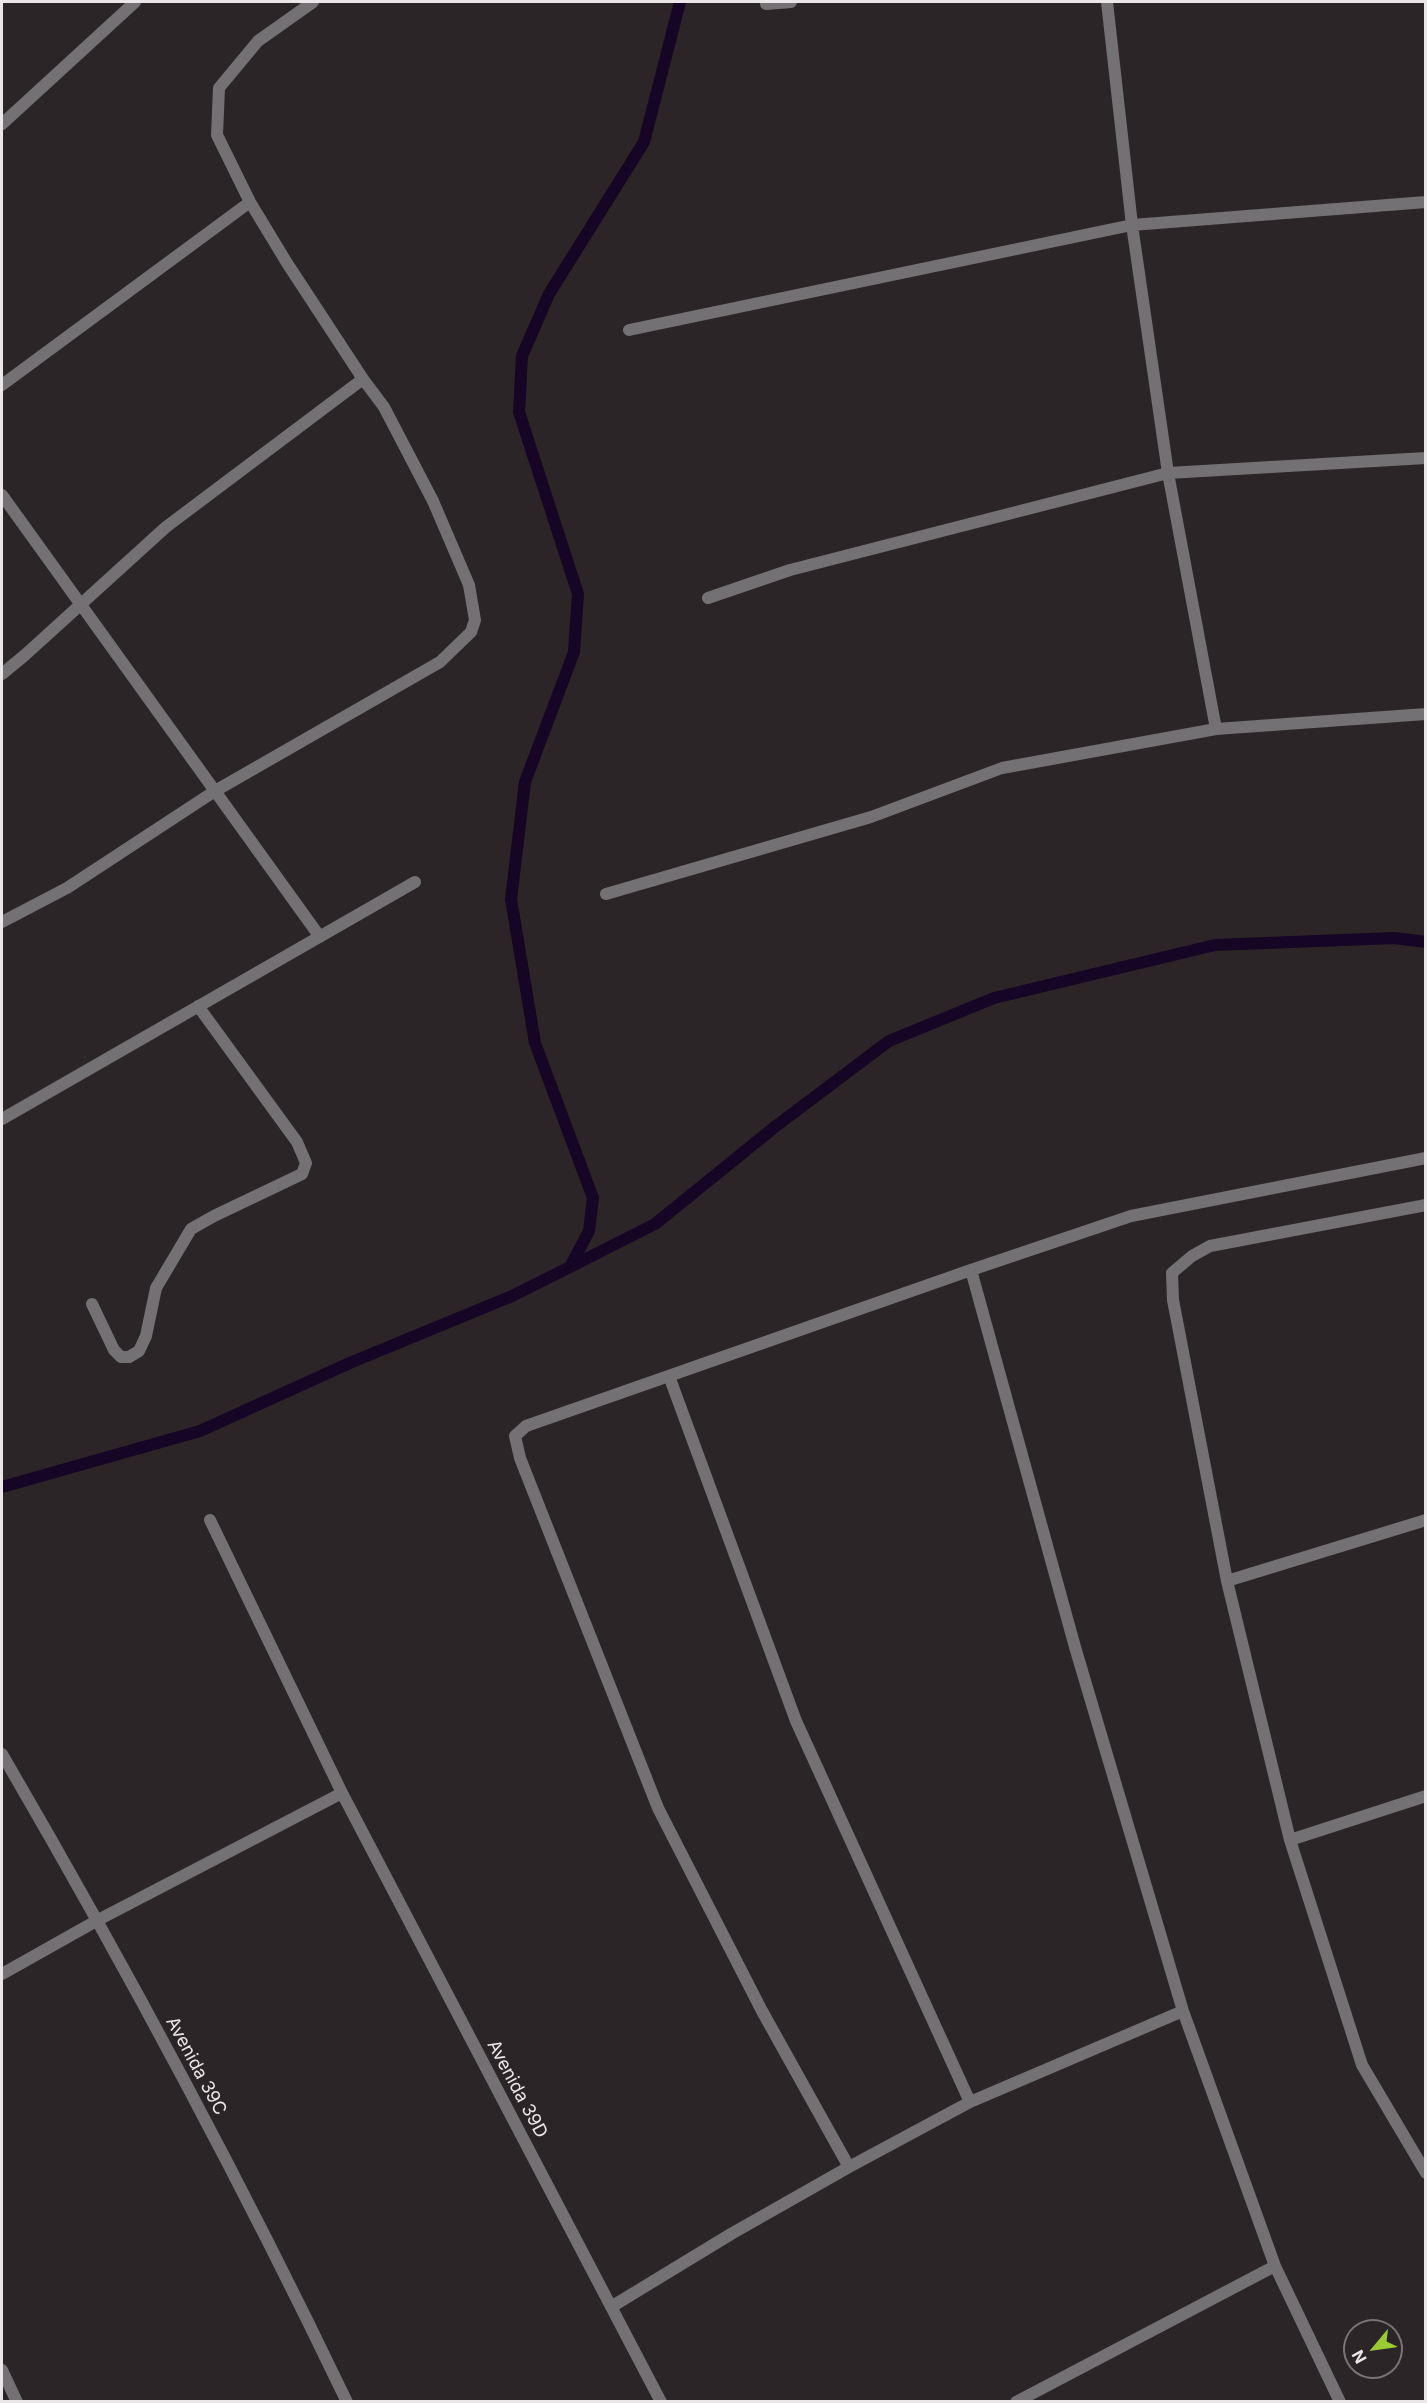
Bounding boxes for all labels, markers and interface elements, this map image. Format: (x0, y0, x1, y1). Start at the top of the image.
street label: Avenida 39C (161, 2013, 231, 2119)
street label: Avenida 39D (482, 2036, 552, 2142)
north arrow (1343, 2319, 1403, 2379)
text: N (1347, 2347, 1371, 2367)

